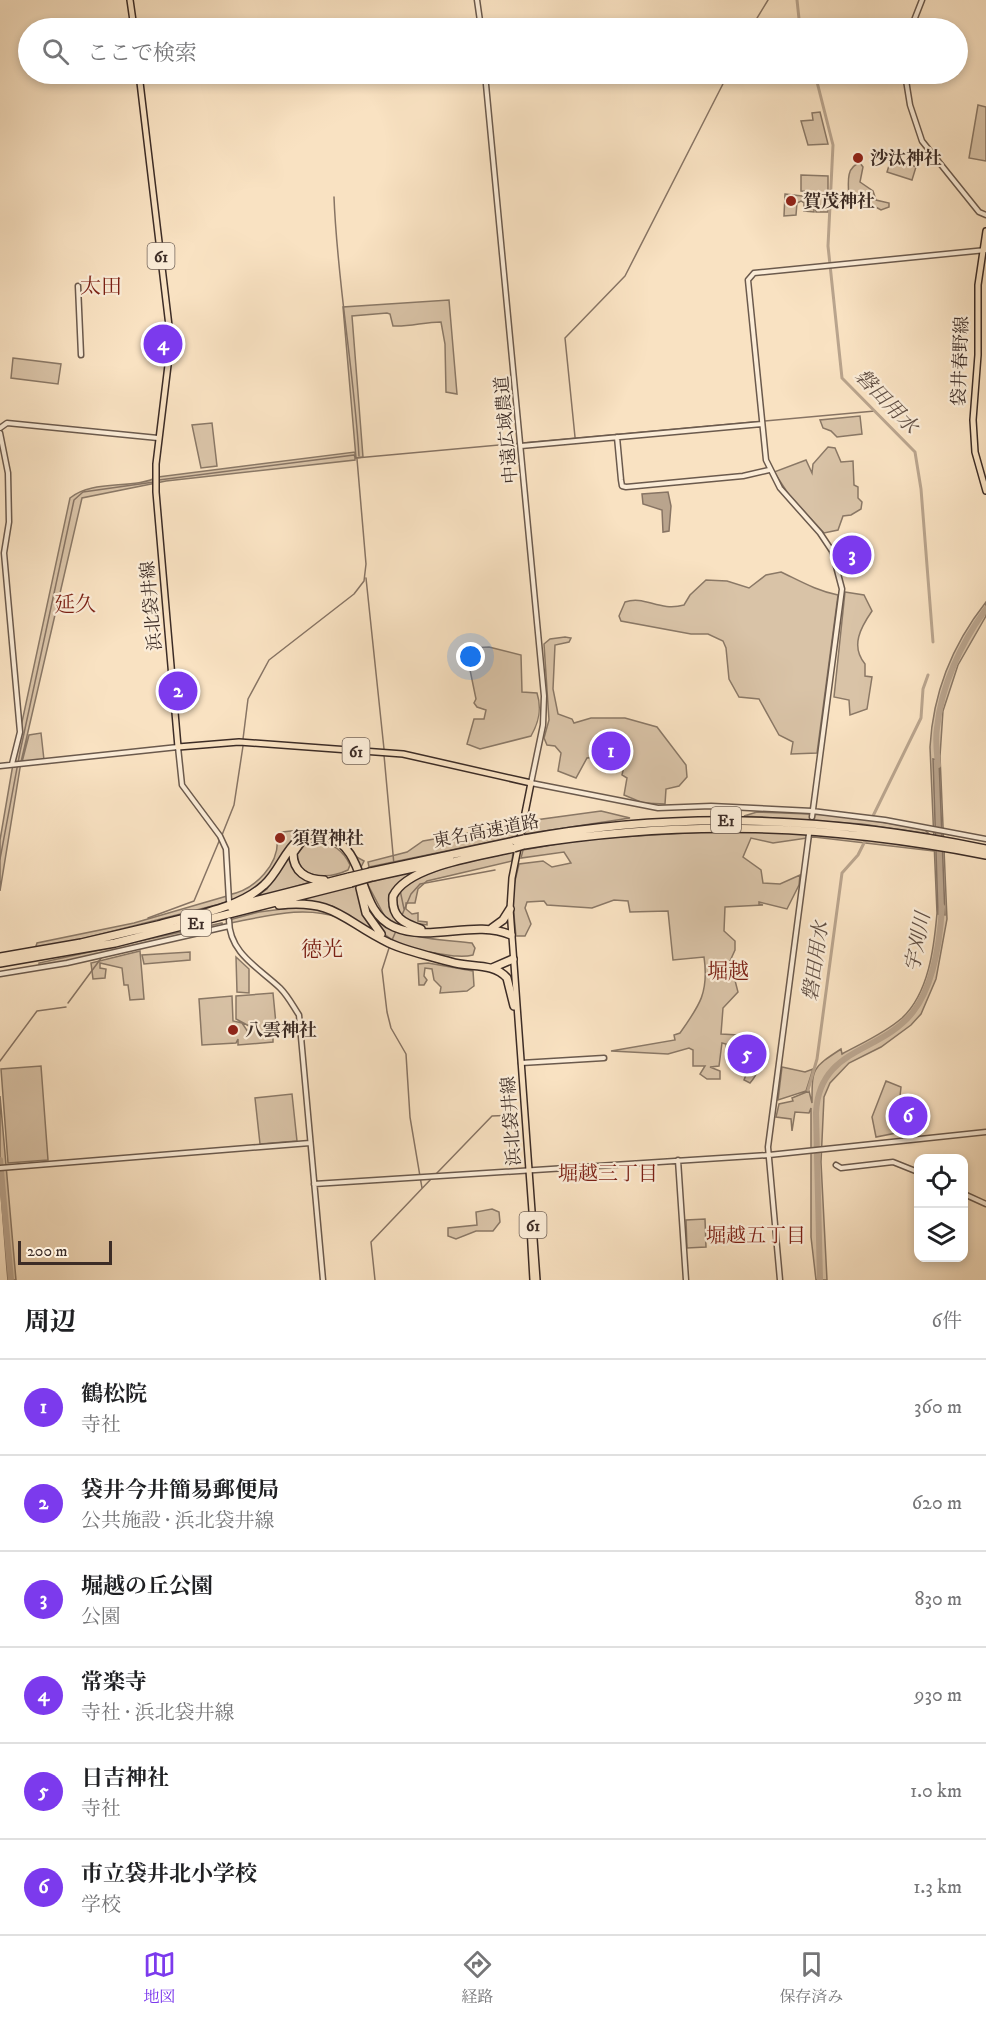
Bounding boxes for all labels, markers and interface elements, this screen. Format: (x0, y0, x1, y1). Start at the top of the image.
search box (18, 18, 968, 84)
icon: search (39, 35, 72, 68)
text: ここで検索 (87, 40, 197, 67)
place label: 沙汰神社 (870, 148, 942, 170)
marker: 沙汰神社 (851, 151, 865, 165)
place label: 賀茂神社 (803, 191, 875, 213)
marker: 賀茂神社 (784, 194, 798, 208)
road number: 61 (148, 243, 174, 269)
district label: 太田 (80, 274, 122, 300)
street label: 袋井春野線 (948, 316, 974, 406)
pin: 4 (144, 322, 182, 366)
water label: 磐田用水 (849, 365, 924, 441)
street label: 中遠広域農道 (491, 375, 523, 485)
pin: 3 (832, 532, 872, 578)
street label: 浜北袋井線 (137, 560, 167, 652)
district label: 延久 (54, 592, 96, 618)
your location (456, 642, 485, 671)
pin: 2 (158, 668, 198, 714)
pin: 1 (592, 728, 630, 774)
road number: 61 (342, 738, 370, 764)
road number: E1 (711, 807, 741, 833)
street label: 東名高速道路 (431, 811, 541, 853)
place label: 須賀神社 (292, 828, 364, 850)
marker: 須賀神社 (273, 831, 287, 845)
water label: 宇刈川 (900, 908, 937, 974)
road number: E1 (181, 910, 211, 936)
water label: 磐田用水 (799, 918, 835, 1003)
district label: 徳光 (301, 937, 343, 963)
district label: 堀越 (707, 959, 749, 985)
place label: 八雲神社 (245, 1020, 317, 1042)
marker: 八雲神社 (226, 1023, 240, 1037)
pin: 5 (728, 1032, 766, 1076)
street label: 浜北袋井線 (498, 1075, 526, 1167)
pin: 6 (888, 1094, 928, 1138)
map controls (914, 1154, 968, 1262)
button: locate (914, 1154, 968, 1208)
district label: 堀越三丁目 (558, 1162, 658, 1187)
button: layers (914, 1208, 968, 1262)
road number: 61 (520, 1212, 546, 1238)
district label: 堀越五丁目 (706, 1224, 806, 1249)
scale bar (18, 1238, 112, 1266)
text: 200 m (27, 1241, 68, 1261)
text: 周辺 (24, 1306, 76, 1339)
text: 6件 (932, 1309, 962, 1334)
text: 鶴松院 (81, 1381, 147, 1408)
text: 1 (40, 1395, 47, 1420)
text: 360 m (914, 1395, 962, 1420)
text: 寺社 (81, 1413, 121, 1438)
text: 袋井今井簡易郵便局 (81, 1477, 279, 1504)
text: 2 (39, 1491, 48, 1516)
text: 620 m (912, 1491, 962, 1516)
text: 公共施設 · 浜北袋井線 (81, 1509, 274, 1534)
text: 堀越の丘公園 (81, 1573, 213, 1600)
text: 3 (40, 1587, 47, 1612)
text: 830 m (914, 1587, 962, 1612)
text: 公園 (81, 1605, 121, 1630)
text: 常楽寺 (81, 1669, 147, 1696)
text: 4 (38, 1683, 49, 1708)
text: 930 m (914, 1683, 962, 1708)
text: 寺社 · 浜北袋井線 (81, 1701, 234, 1726)
text: 日吉神社 (81, 1765, 169, 1792)
text: 5 (39, 1779, 48, 1804)
text: 1.0 km (910, 1779, 962, 1804)
text: 寺社 (81, 1797, 121, 1822)
text: 市立袋井北小学校 (81, 1861, 257, 1888)
text: 6 (38, 1875, 49, 1900)
text: 1.3 km (913, 1875, 962, 1900)
text: 学校 (81, 1893, 121, 1918)
tab: 地図 (143, 1948, 176, 2007)
tab: 経路 (461, 1948, 494, 2007)
tab: 保存済み (779, 1948, 843, 2007)

